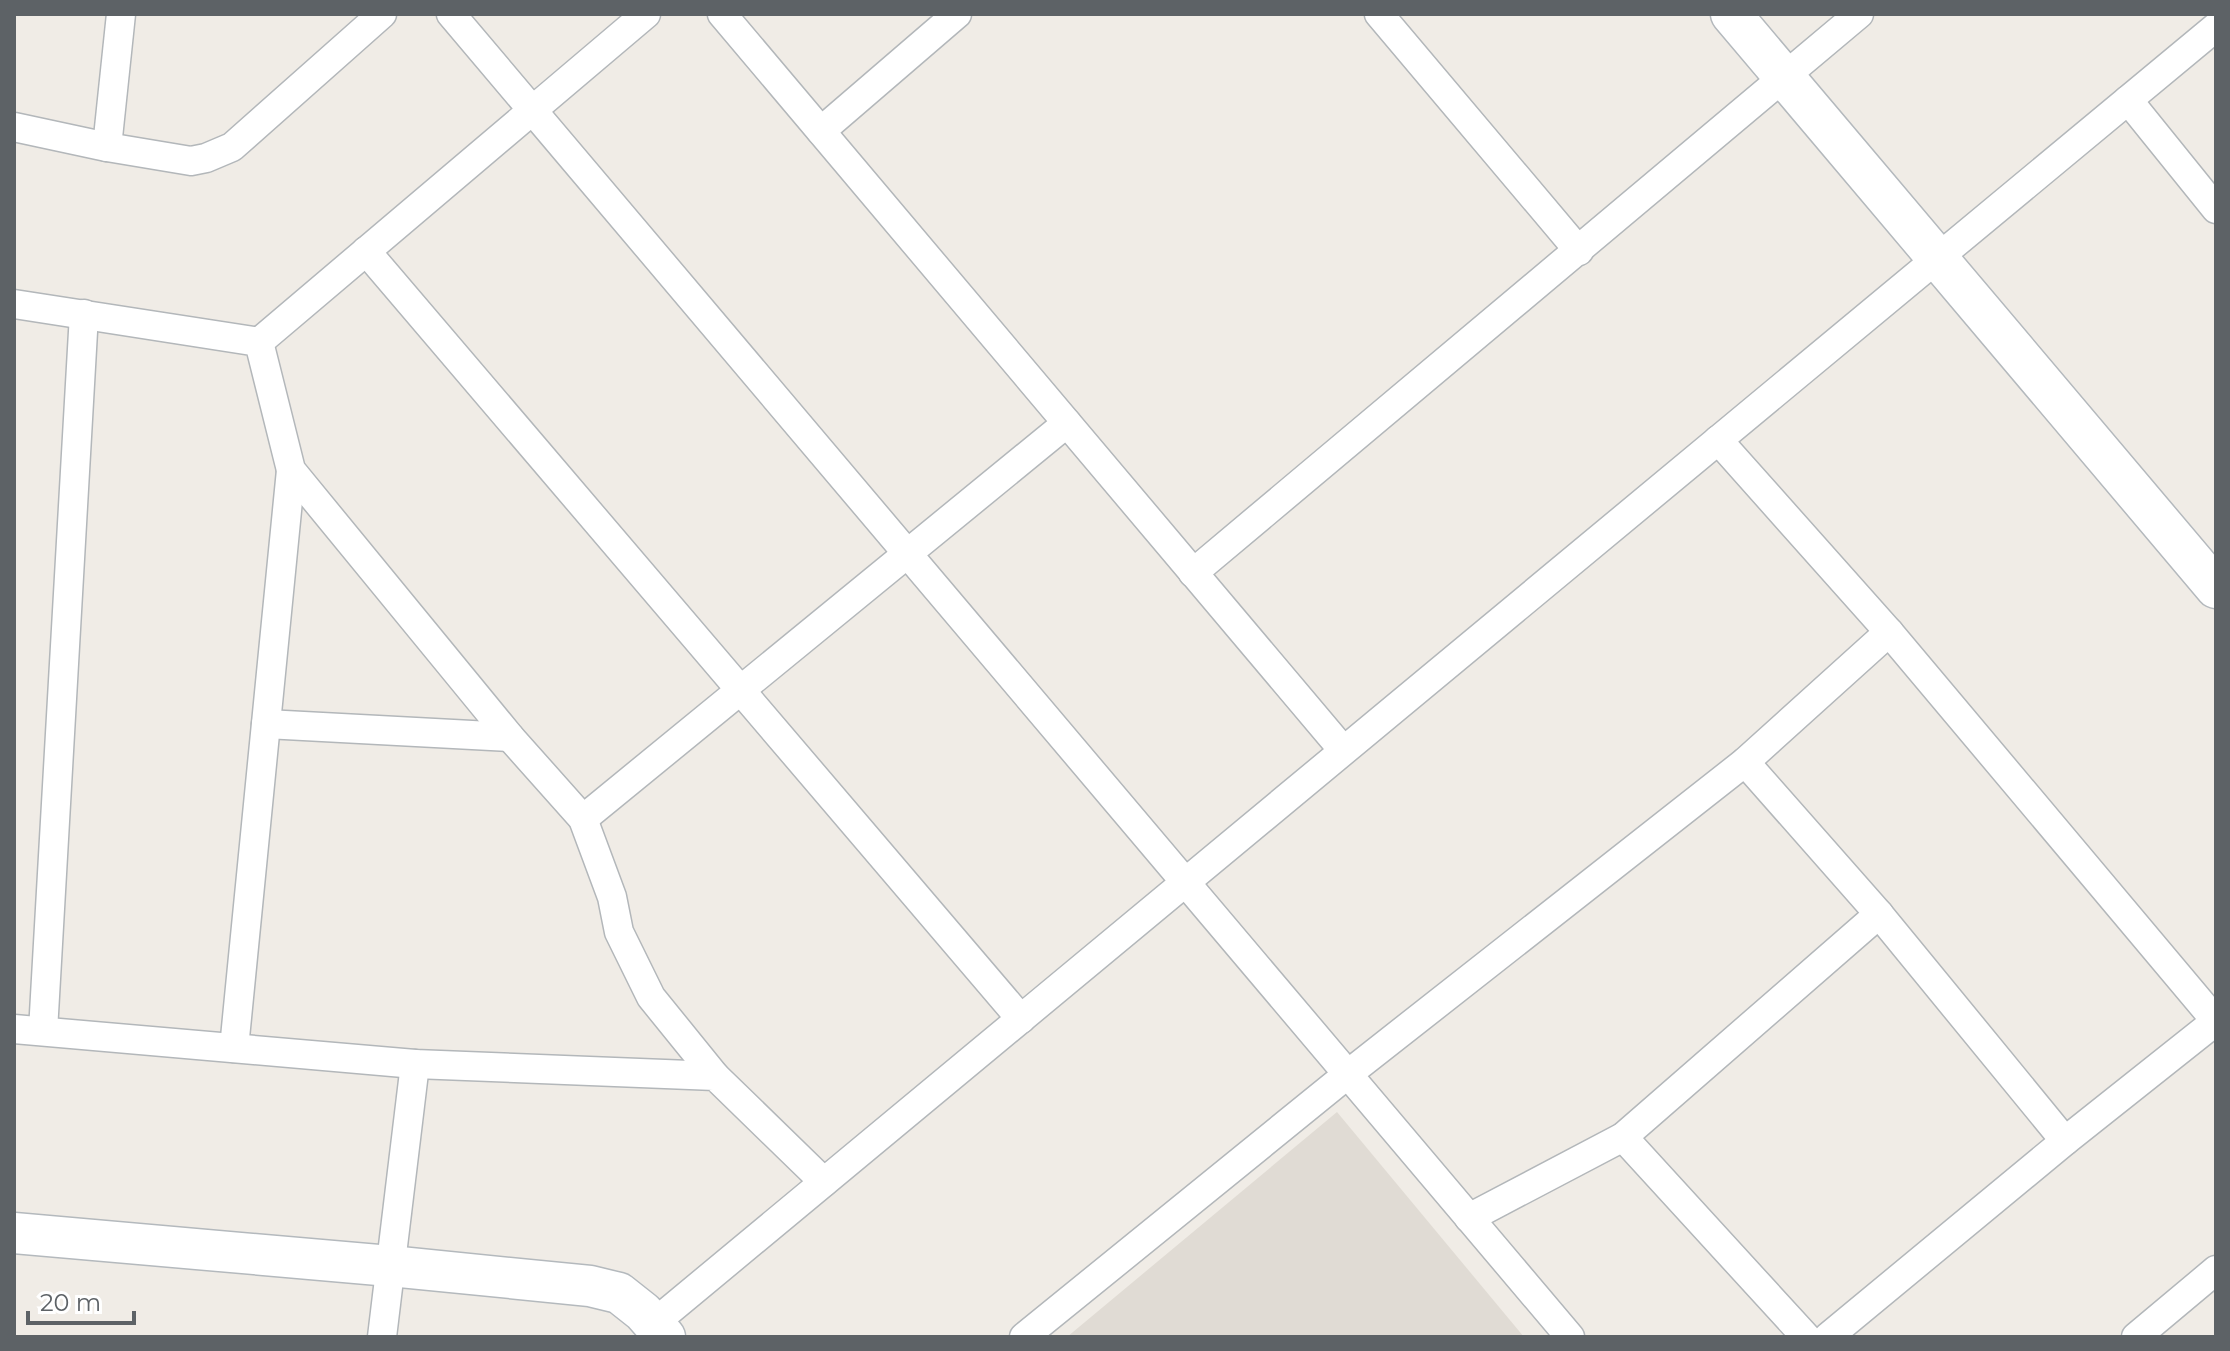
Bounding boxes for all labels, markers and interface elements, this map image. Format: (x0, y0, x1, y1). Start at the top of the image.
scale bar (28, 1275, 134, 1325)
text: 20 m (40, 1288, 101, 1317)

